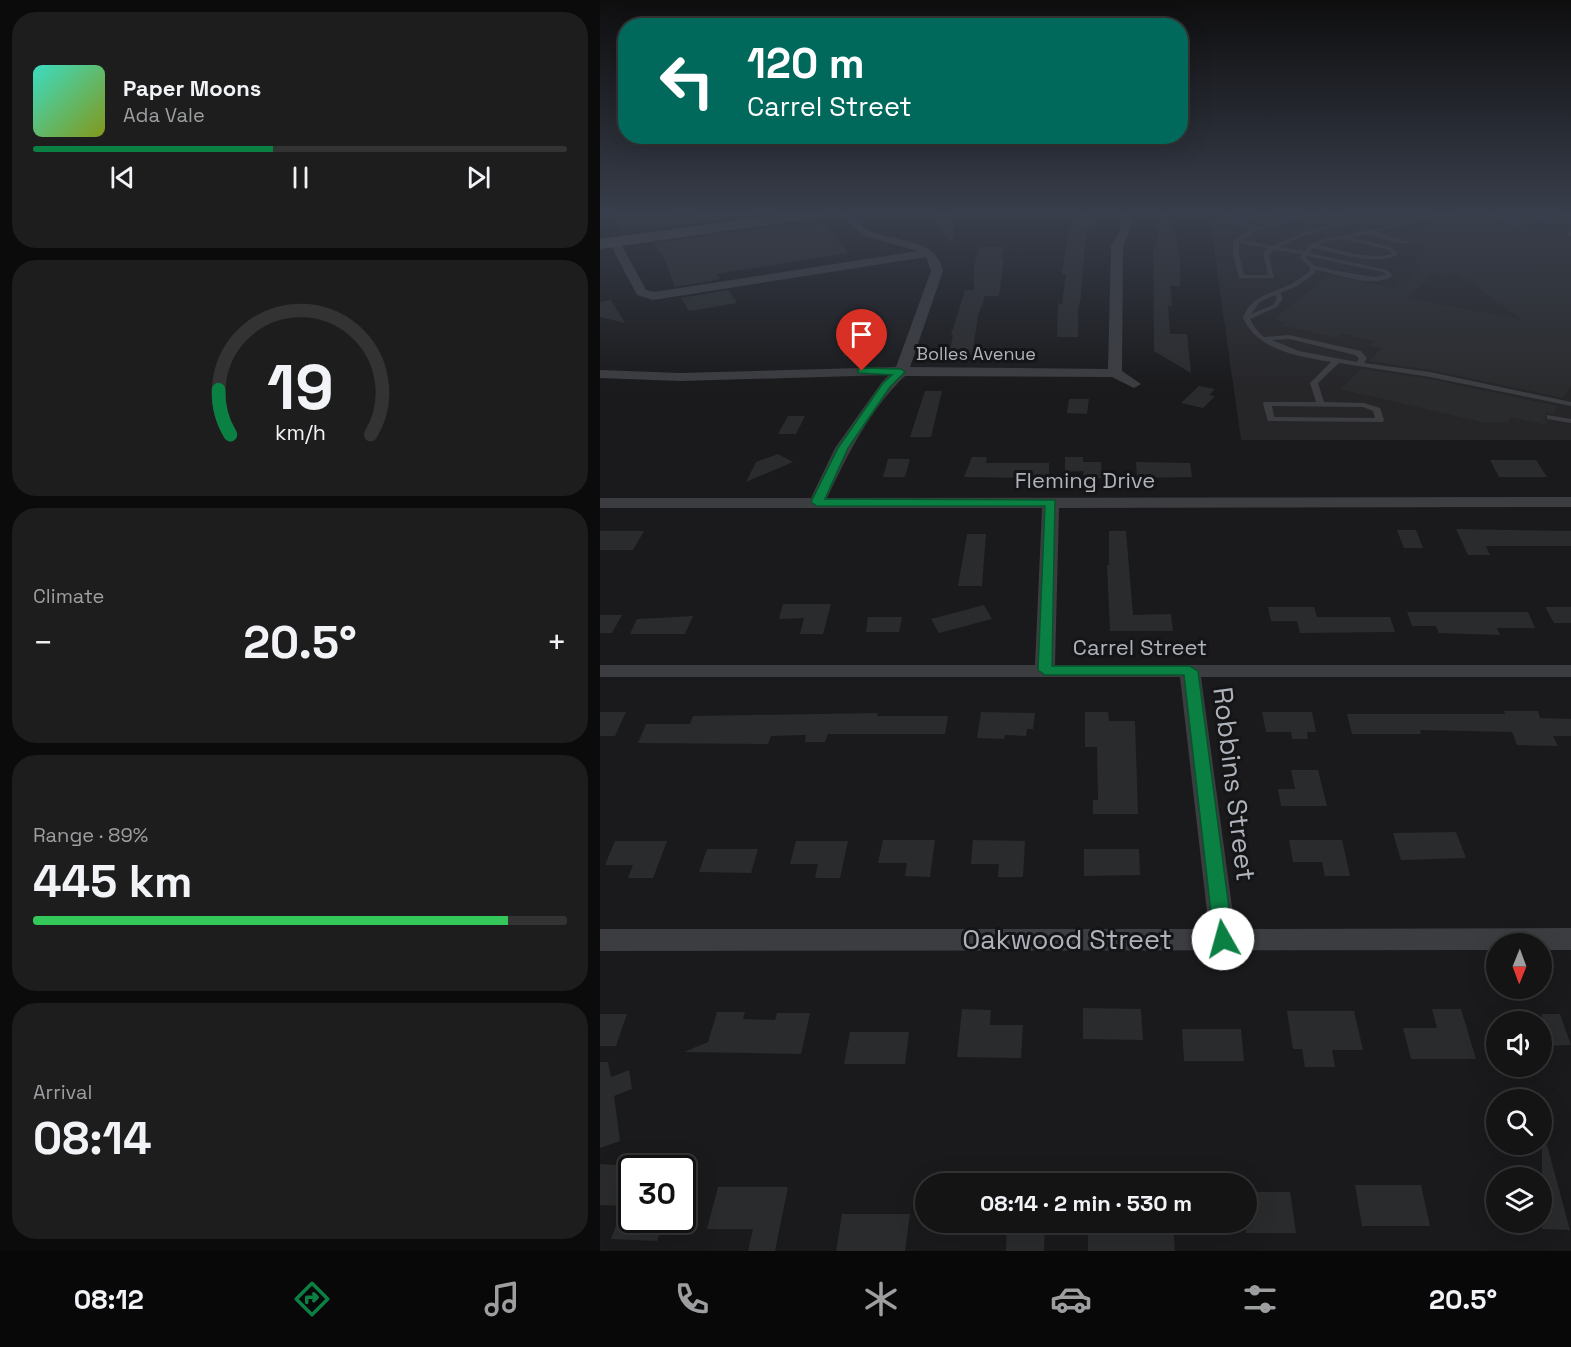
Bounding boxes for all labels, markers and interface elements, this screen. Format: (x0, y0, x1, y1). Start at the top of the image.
text: 120 m (747, 37, 865, 90)
icon: left (648, 42, 726, 120)
text: Paper Moons (123, 74, 261, 102)
text: Carrel Street (747, 89, 912, 124)
text: Ada Vale (123, 102, 205, 128)
icon: previous (106, 161, 139, 194)
icon: pause (284, 161, 317, 194)
icon: next (462, 161, 495, 194)
pin (836, 309, 887, 371)
icon: arrive (845, 318, 878, 351)
street label: Bolles Avenue (916, 342, 1036, 365)
text: 19 (267, 348, 333, 427)
text: km/h (274, 419, 326, 446)
street label: Fleming Drive (1015, 466, 1155, 494)
text: Climate (33, 583, 104, 609)
text: 20.5° (243, 614, 357, 671)
text: − (33, 622, 53, 664)
text: + (547, 622, 567, 664)
street label: Carrel Street (1073, 633, 1207, 661)
street label: Robbins Street (1205, 685, 1264, 883)
text: Range · 89% (33, 822, 148, 848)
text: 445 km (33, 853, 192, 910)
position arrow (1191, 907, 1255, 971)
street label: Oakwood Street (962, 922, 1172, 957)
north arrow (1486, 933, 1552, 999)
map controls (1486, 933, 1552, 1233)
button: sound (1486, 1011, 1552, 1077)
text: Arrival (33, 1079, 92, 1105)
button: search (1486, 1089, 1552, 1155)
text: 08:14 (33, 1110, 152, 1167)
speed limit sign: 30 (618, 1155, 696, 1233)
button: layers (1486, 1167, 1552, 1233)
text: 08:14 · 2 min · 530 m (980, 1189, 1192, 1217)
icon: directions (291, 1278, 333, 1320)
icon: music (481, 1278, 523, 1320)
icon: phone (671, 1278, 713, 1320)
icon: climate (860, 1278, 902, 1320)
icon: car (1050, 1278, 1092, 1320)
icon: filters (1239, 1278, 1281, 1320)
text: 08:12 (74, 1282, 144, 1317)
text: 20.5° (1429, 1282, 1497, 1317)

